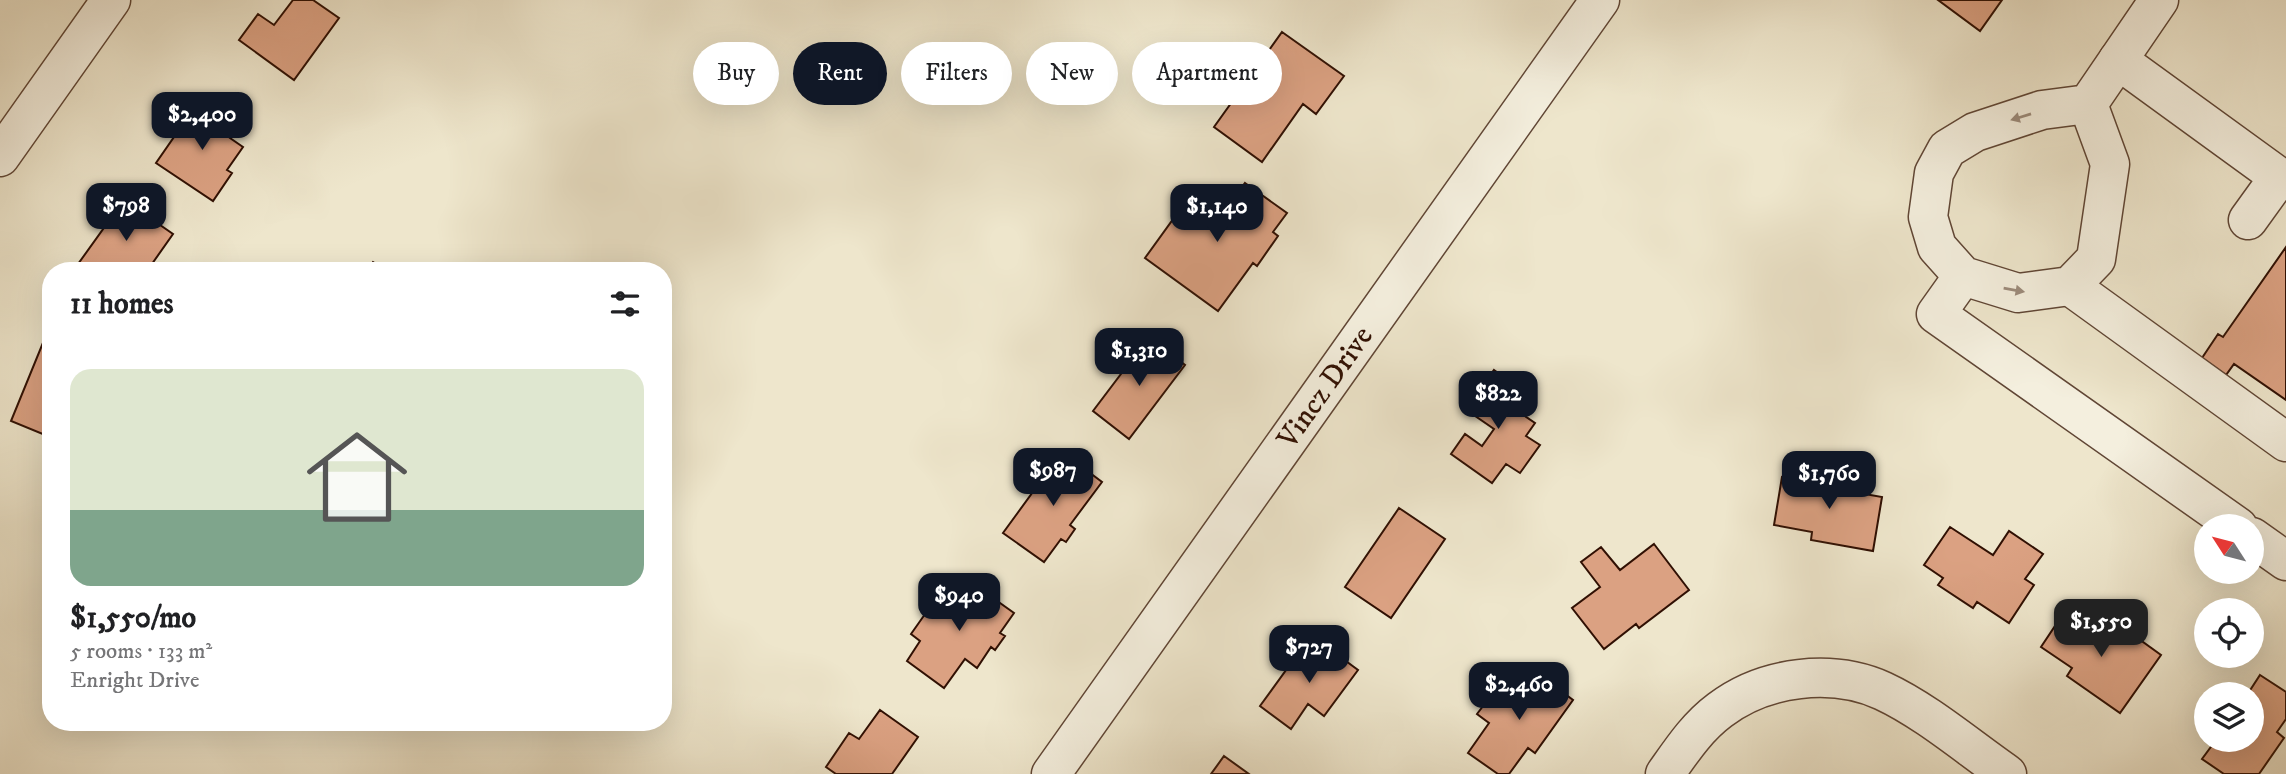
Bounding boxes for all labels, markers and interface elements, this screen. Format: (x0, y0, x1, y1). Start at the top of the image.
chip: Buy (693, 42, 779, 105)
chip: Rent (793, 42, 887, 105)
chip: Filters (901, 42, 1012, 105)
chip: New (1026, 42, 1118, 105)
chip: Apartment (1132, 42, 1282, 105)
pin: $2,400 (145, 92, 259, 152)
text: $2,400 (168, 100, 236, 129)
one-way arrow (2011, 112, 2032, 123)
pin: $798 (85, 184, 167, 243)
pin: $1,140 (1160, 184, 1274, 244)
text: $798 (102, 191, 150, 220)
text: $1,140 (1186, 192, 1248, 221)
icon: filters (606, 285, 644, 323)
one-way arrow (2003, 285, 2025, 296)
text: 11 homes (70, 286, 174, 323)
street label: Vincz Drive (1269, 319, 1381, 457)
pin: $1,310 (1082, 328, 1196, 388)
text: $1,310 (1111, 336, 1167, 365)
pin: $822 (1457, 372, 1539, 431)
text: $822 (1475, 379, 1521, 408)
icon: home (294, 414, 420, 540)
pin: $987 (1012, 448, 1094, 508)
pin: $1,760 (1772, 452, 1886, 511)
text: $987 (1029, 456, 1077, 485)
text: $1,760 (1798, 459, 1860, 488)
north arrow (2194, 514, 2264, 584)
map controls (2194, 514, 2264, 752)
pin: $940 (918, 574, 1000, 633)
text: $940 (934, 581, 984, 610)
button: locate (2194, 598, 2264, 668)
text: $1,550/mo (70, 600, 196, 637)
pin: $1,550 (2044, 600, 2158, 659)
text: $1,550 (2070, 607, 2132, 636)
pin: $727 (1268, 626, 1350, 685)
text: $727 (1285, 633, 1333, 662)
text: 5 rooms · 133 m² (70, 637, 212, 666)
pin: $2,460 (1462, 662, 1576, 722)
text: Enright Drive (70, 666, 199, 695)
text: $2,460 (1485, 670, 1553, 699)
button: layers (2194, 682, 2264, 752)

